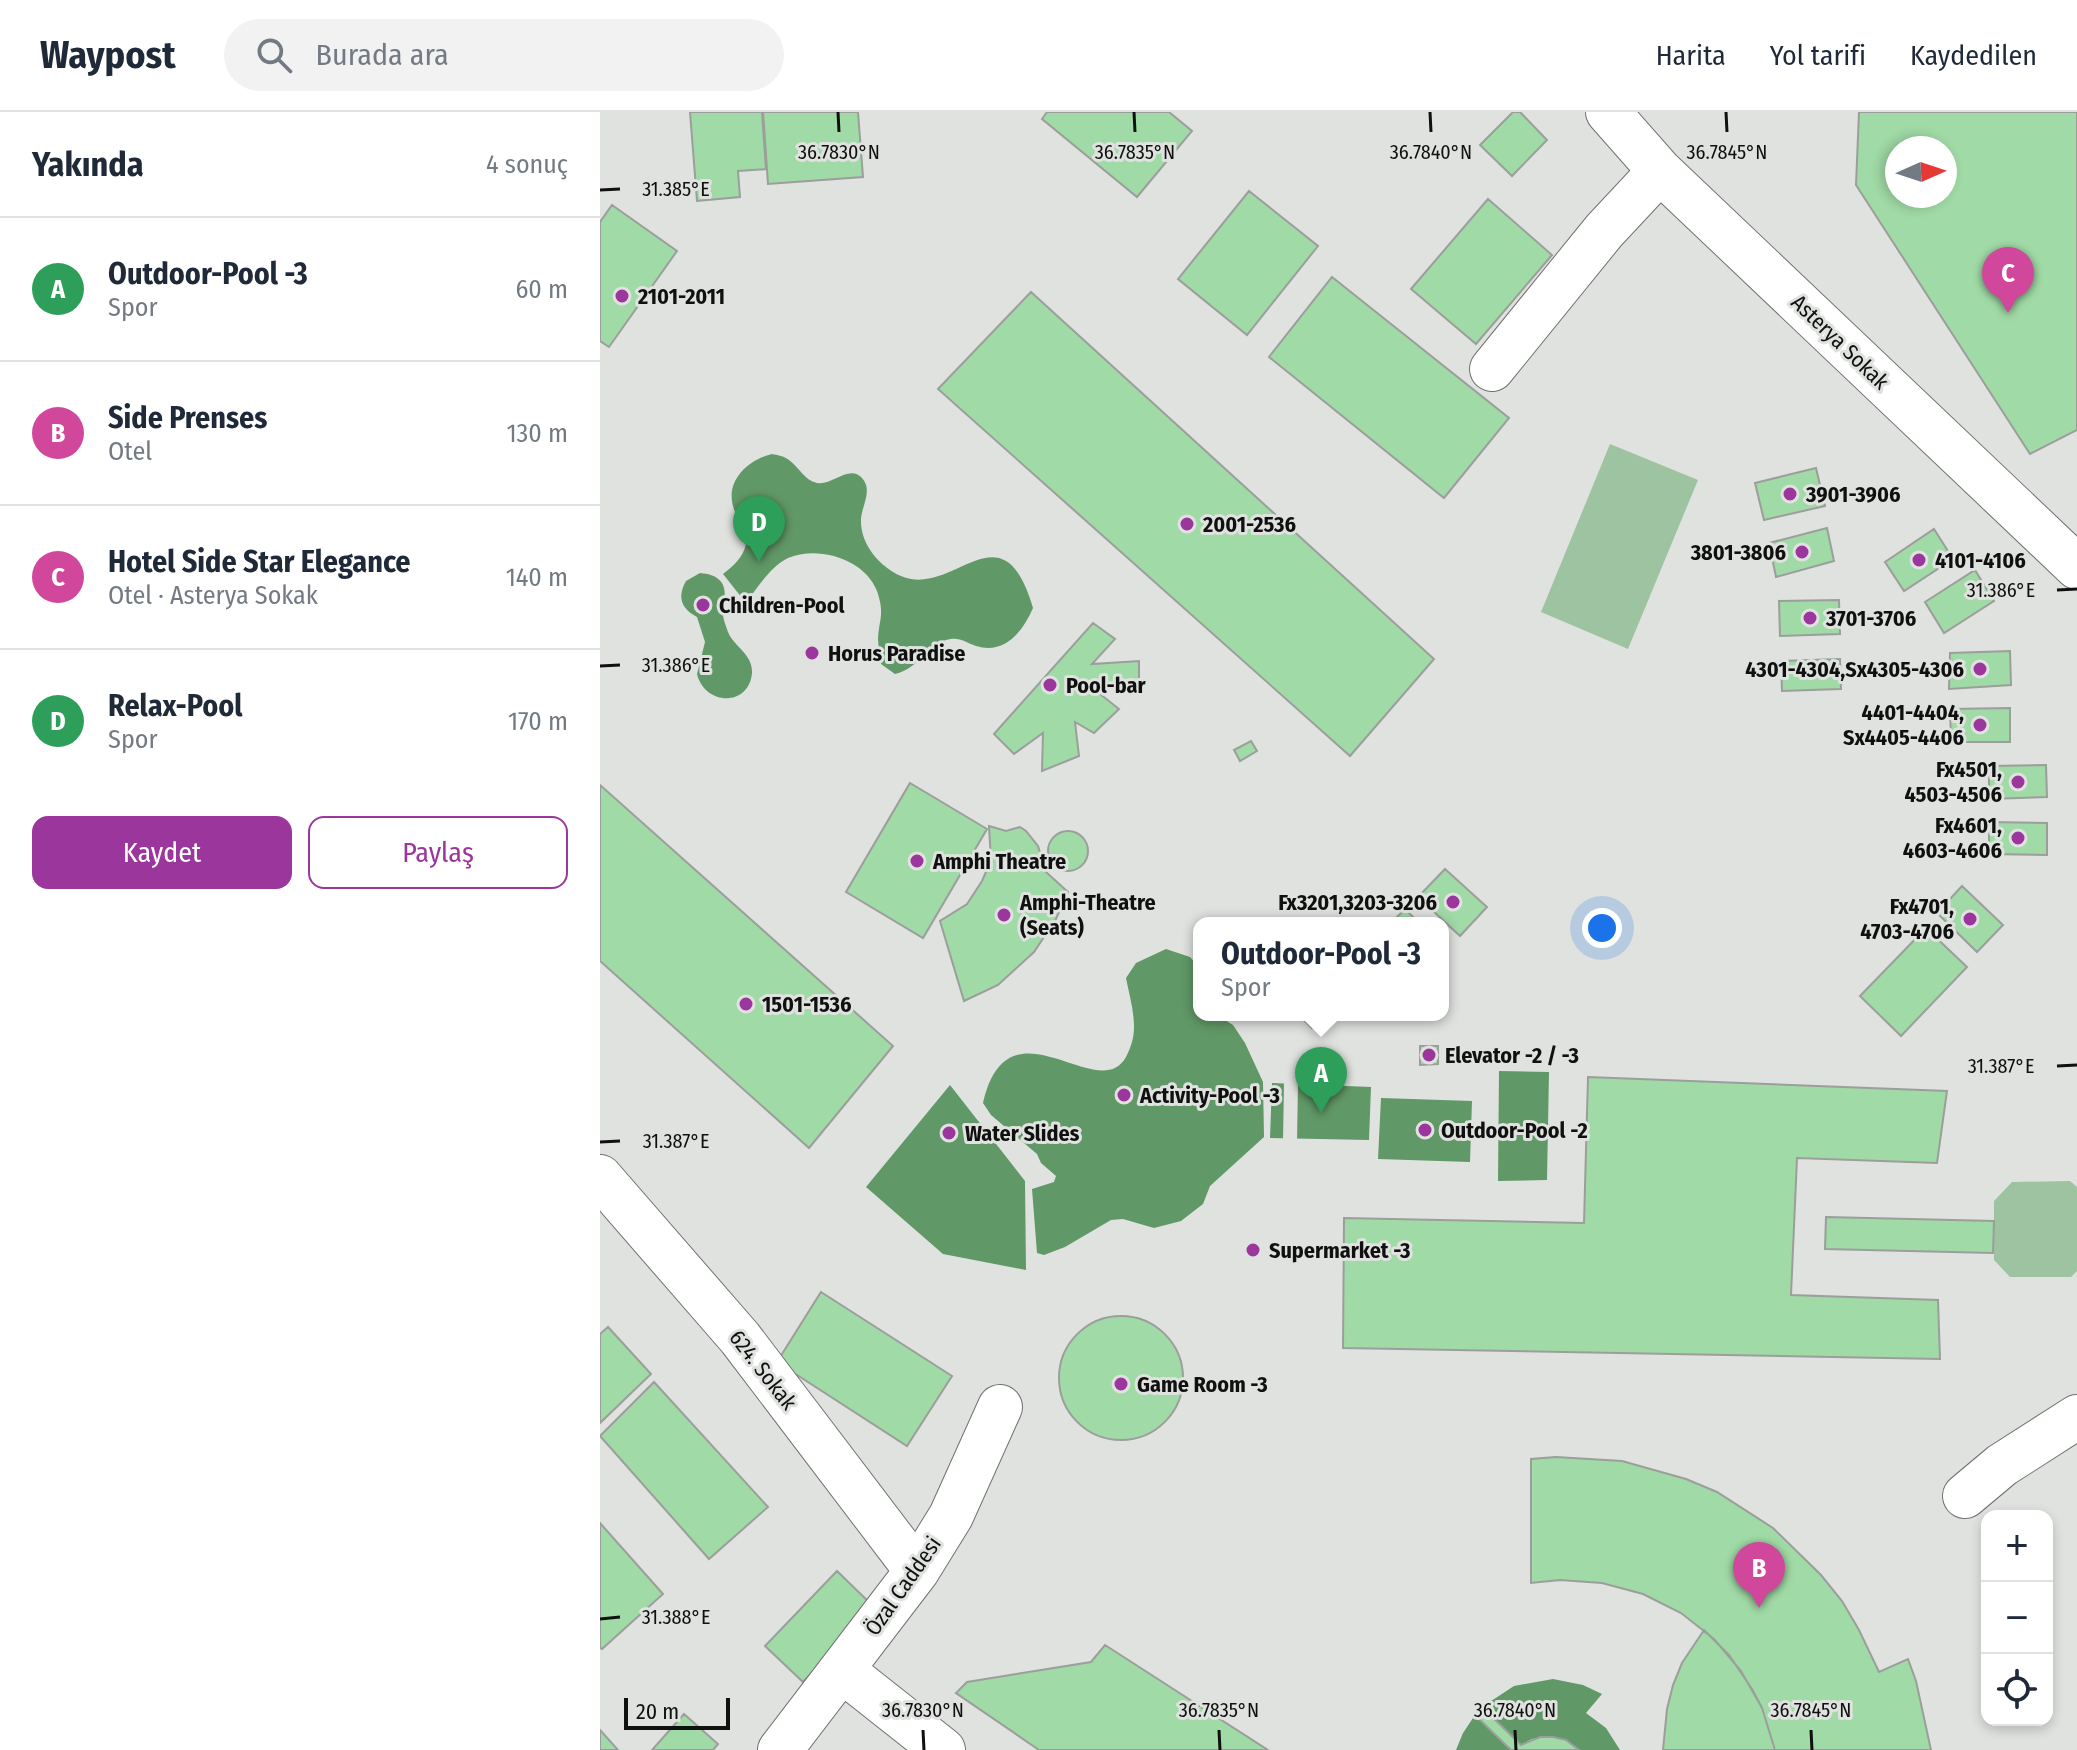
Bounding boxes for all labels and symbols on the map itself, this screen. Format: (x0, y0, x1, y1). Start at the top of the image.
north arrow (1885, 136, 1957, 208)
text: 36.7830°N (798, 140, 880, 164)
text: 36.7835°N (1095, 140, 1175, 164)
text: 36.7840°N (1390, 140, 1472, 164)
text: 36.7845°N (1687, 140, 1767, 164)
text: 31.385°E (642, 177, 710, 201)
pin: C (1982, 247, 2034, 313)
place label: 2101-2011 (637, 283, 725, 310)
marker: 2101-2011 (613, 287, 631, 305)
street label: Asterya Sokak (1786, 289, 1895, 396)
place label: 3901-3906 (1805, 481, 1900, 508)
marker: 3901-3906 (1781, 485, 1799, 503)
pin: D (733, 496, 785, 562)
place label: 2001-2536 (1202, 511, 1296, 538)
marker: 2001-2536 (1178, 515, 1196, 533)
place label: 3801-3806 (1690, 539, 1786, 566)
marker: 3801-3806 (1793, 543, 1811, 561)
place label: 4101-4106 (1935, 547, 2026, 574)
marker: 4101-4106 (1910, 551, 1928, 569)
text: 31.386°E (1967, 578, 2035, 602)
place label: Children-Pool (719, 592, 846, 619)
marker: Children-Pool (694, 596, 712, 614)
place label: 3701-3706 (1825, 605, 1916, 632)
marker: 3701-3706 (1801, 609, 1819, 627)
place label: Horus Paradise (828, 640, 965, 667)
marker: Horus Paradise (803, 644, 821, 662)
text: 31.386°E (642, 653, 710, 677)
place label: 4301-4304,Sx4305-4306 (1745, 656, 1964, 683)
marker: 4301-4304,Sx4305-4306 (1971, 660, 1989, 678)
place label: Pool-bar (1066, 672, 1147, 699)
marker: Pool-bar (1041, 676, 1059, 694)
place label: 4401-4404, Sx4405-4406 (1843, 699, 1964, 751)
marker: 4401-4404, Sx4405-4406 (1971, 716, 1989, 734)
place label: Fx4501, 4503-4506 (1904, 756, 2002, 808)
marker: Fx4501, 4503-4506 (2009, 773, 2027, 791)
place label: Fx4601, 4603-4606 (1903, 812, 2002, 864)
marker: Fx4601, 4603-4606 (2009, 829, 2027, 847)
place label: Amphi Theatre (932, 848, 1066, 875)
marker: Amphi Theatre (908, 852, 926, 870)
place label: Amphi-Theatre (Seats) (1019, 889, 1156, 941)
place label: Fx3201,3203-3206 (1278, 889, 1437, 916)
marker: Fx3201,3203-3206 (1444, 893, 1462, 911)
place label: Fx4701, 4703-4706 (1860, 893, 1954, 945)
marker: Amphi-Theatre (Seats) (995, 906, 1013, 924)
your location (1582, 908, 1622, 948)
marker: Fx4701, 4703-4706 (1961, 910, 1979, 928)
place label: 1501-1536 (762, 991, 851, 1018)
marker: 1501-1536 (737, 995, 755, 1013)
place label: Elevator -2 / -3 (1445, 1042, 1579, 1069)
marker: Elevator -2 / -3 (1420, 1046, 1438, 1064)
pin: A (1295, 1047, 1347, 1113)
text: 31.387°E (1968, 1054, 2034, 1078)
place label: Activity-Pool -3 (1139, 1082, 1280, 1109)
marker: Activity-Pool -3 (1115, 1086, 1133, 1104)
place label: Outdoor-Pool -2 (1441, 1117, 1588, 1144)
place label: Water Slides (965, 1120, 1080, 1147)
marker: Outdoor-Pool -2 (1416, 1121, 1434, 1139)
marker: Water Slides (940, 1124, 958, 1142)
text: 31.387°E (643, 1129, 709, 1153)
place label: Supermarket -3 (1269, 1237, 1410, 1264)
marker: Supermarket -3 (1244, 1241, 1262, 1259)
street label: 624. Sokak (723, 1325, 803, 1416)
place label: Game Room -3 (1137, 1371, 1268, 1398)
marker: Game Room -3 (1112, 1375, 1130, 1393)
street label: Özal Caddesi (859, 1531, 947, 1641)
pin: B (1733, 1542, 1785, 1608)
text: 31.388°E (642, 1605, 710, 1629)
scale bar (624, 1694, 730, 1730)
text: 36.7830°N (882, 1698, 964, 1722)
text: 36.7835°N (1179, 1698, 1259, 1722)
text: 36.7840°N (1474, 1698, 1556, 1722)
text: 36.7845°N (1771, 1698, 1851, 1722)

